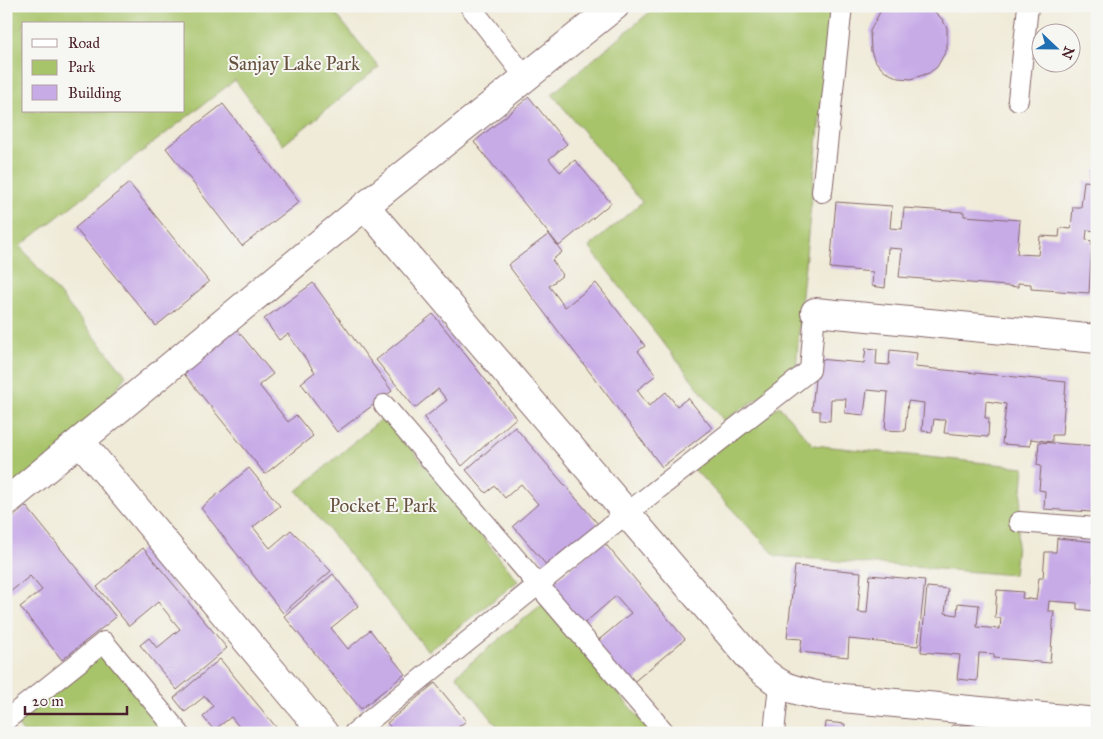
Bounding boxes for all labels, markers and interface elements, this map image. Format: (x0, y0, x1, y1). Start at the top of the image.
legend (22, 22, 185, 112)
north arrow (1030, 22, 1080, 72)
text: Road (68, 34, 100, 52)
text: N (1057, 44, 1078, 61)
park label: Sanjay Lake Park (228, 52, 360, 75)
text: Park (68, 58, 95, 76)
text: Building (68, 84, 122, 102)
park label: Pocket E Park (329, 494, 437, 517)
scale bar (25, 684, 128, 716)
text: 20 m (32, 692, 64, 710)

